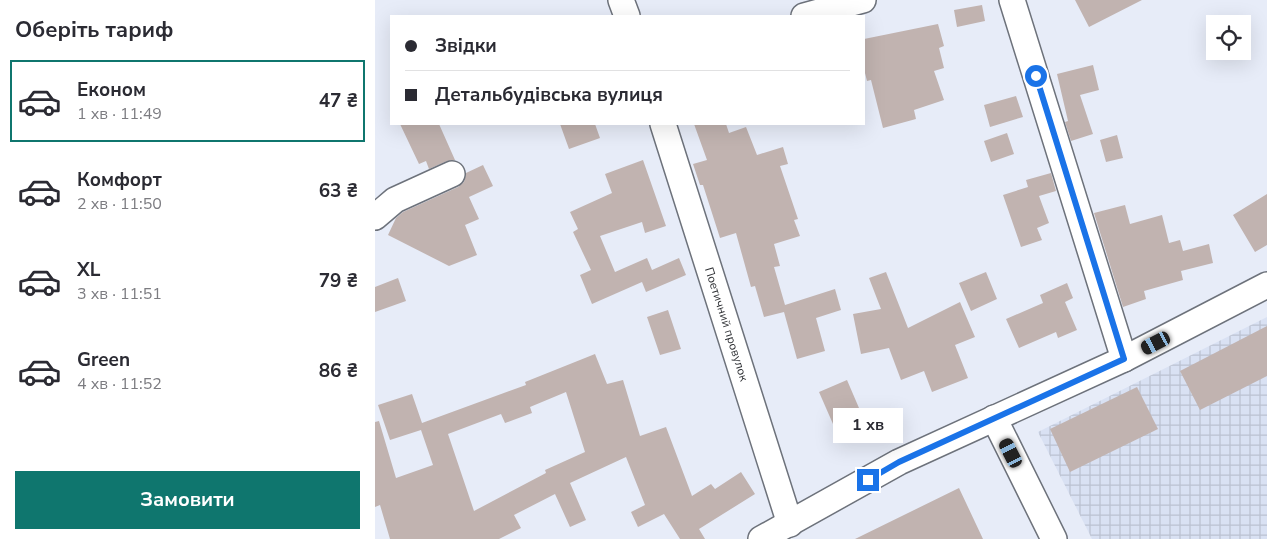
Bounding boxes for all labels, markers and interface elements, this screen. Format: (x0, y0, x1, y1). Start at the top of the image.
text: Оберіть тариф (15, 15, 173, 45)
map controls (1206, 15, 1251, 60)
button: locate (1206, 15, 1251, 60)
text: Звідки (435, 33, 497, 59)
route start (1025, 65, 1047, 87)
text: Економ (77, 77, 146, 103)
icon: car (17, 79, 62, 124)
text: Детальбудівська вулиця (435, 82, 663, 108)
text: 47 ₴ (319, 88, 358, 114)
text: 1 хв · 11:49 (77, 103, 162, 125)
text: Комфорт (77, 167, 162, 193)
icon: car (17, 169, 62, 214)
text: 63 ₴ (319, 178, 358, 204)
text: 2 хв · 11:50 (77, 193, 162, 215)
text: XL (77, 257, 100, 283)
icon: car (17, 259, 62, 304)
street label: Поетичний провулок (701, 265, 752, 384)
text: 79 ₴ (319, 268, 358, 294)
text: 3 хв · 11:51 (77, 283, 162, 305)
car (1139, 330, 1172, 356)
text: Green (77, 347, 130, 373)
icon: car (17, 349, 62, 394)
text: 86 ₴ (319, 358, 358, 384)
text: 4 хв · 11:52 (77, 373, 162, 395)
callout: 1 хв (833, 408, 903, 442)
text: 1 хв (852, 414, 884, 436)
car (997, 436, 1024, 470)
route end (857, 469, 879, 491)
button: Замовити (15, 471, 360, 529)

